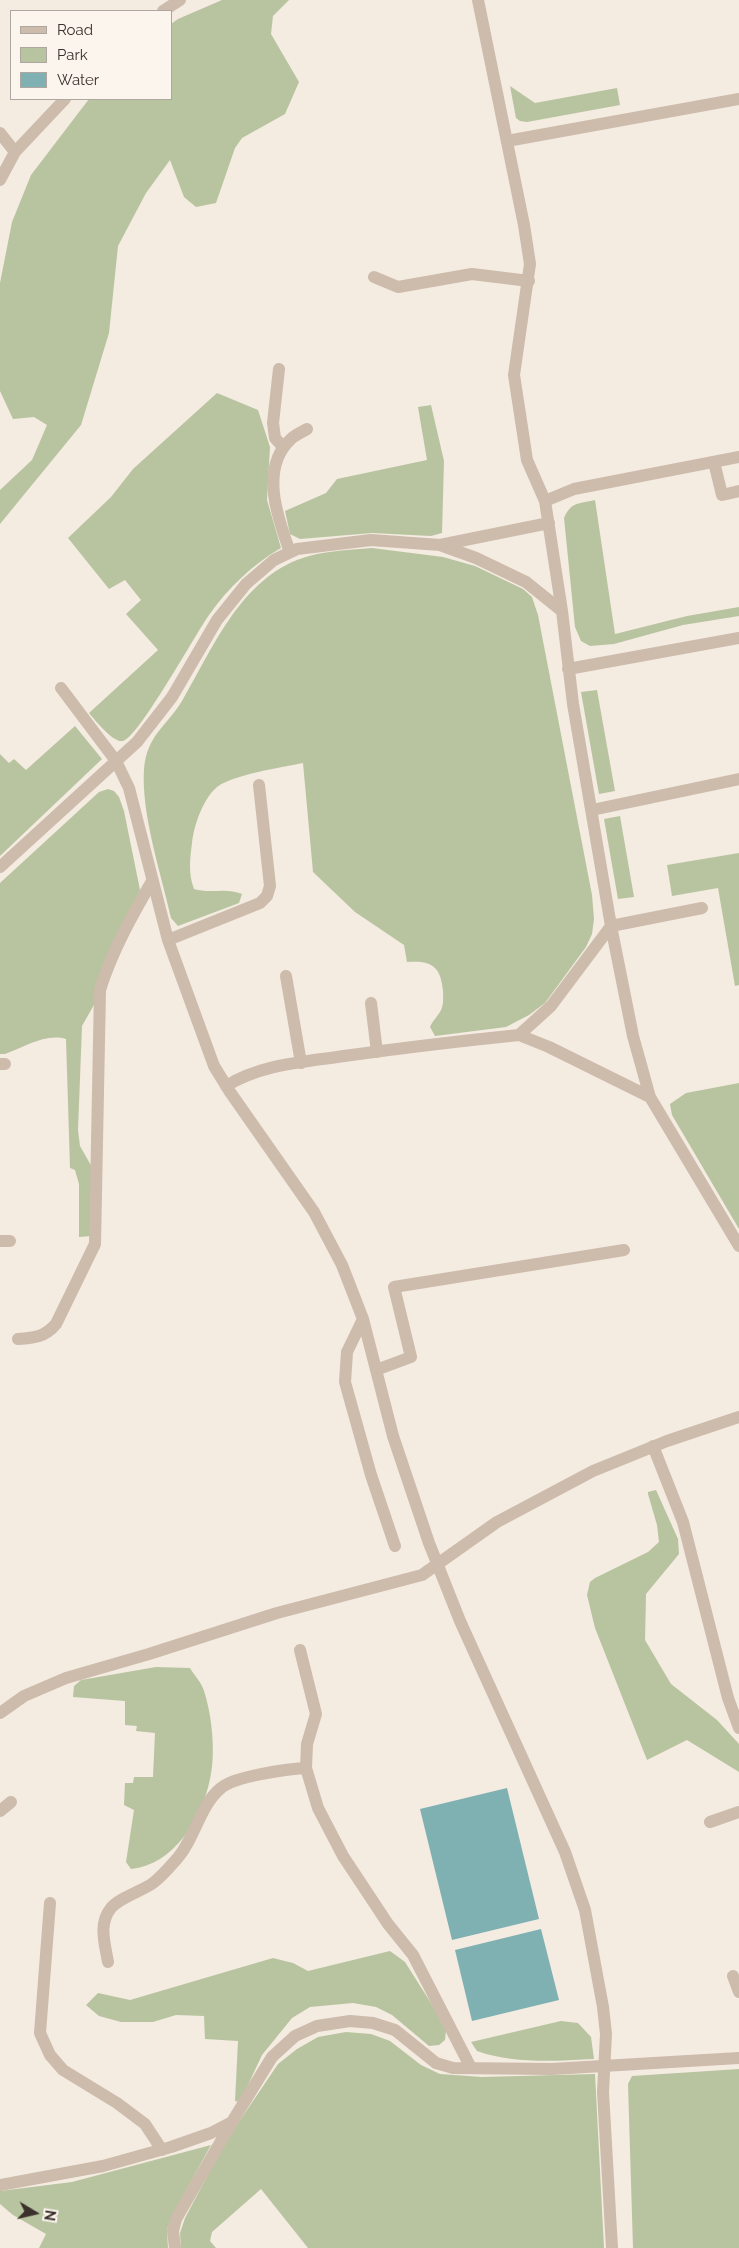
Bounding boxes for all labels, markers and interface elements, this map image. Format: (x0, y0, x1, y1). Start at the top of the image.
legend (10, 10, 172, 100)
text: Road (57, 21, 93, 39)
text: Park (57, 46, 88, 64)
text: Water (57, 71, 99, 89)
north arrow (10, 2188, 60, 2238)
text: N (41, 2209, 59, 2222)

